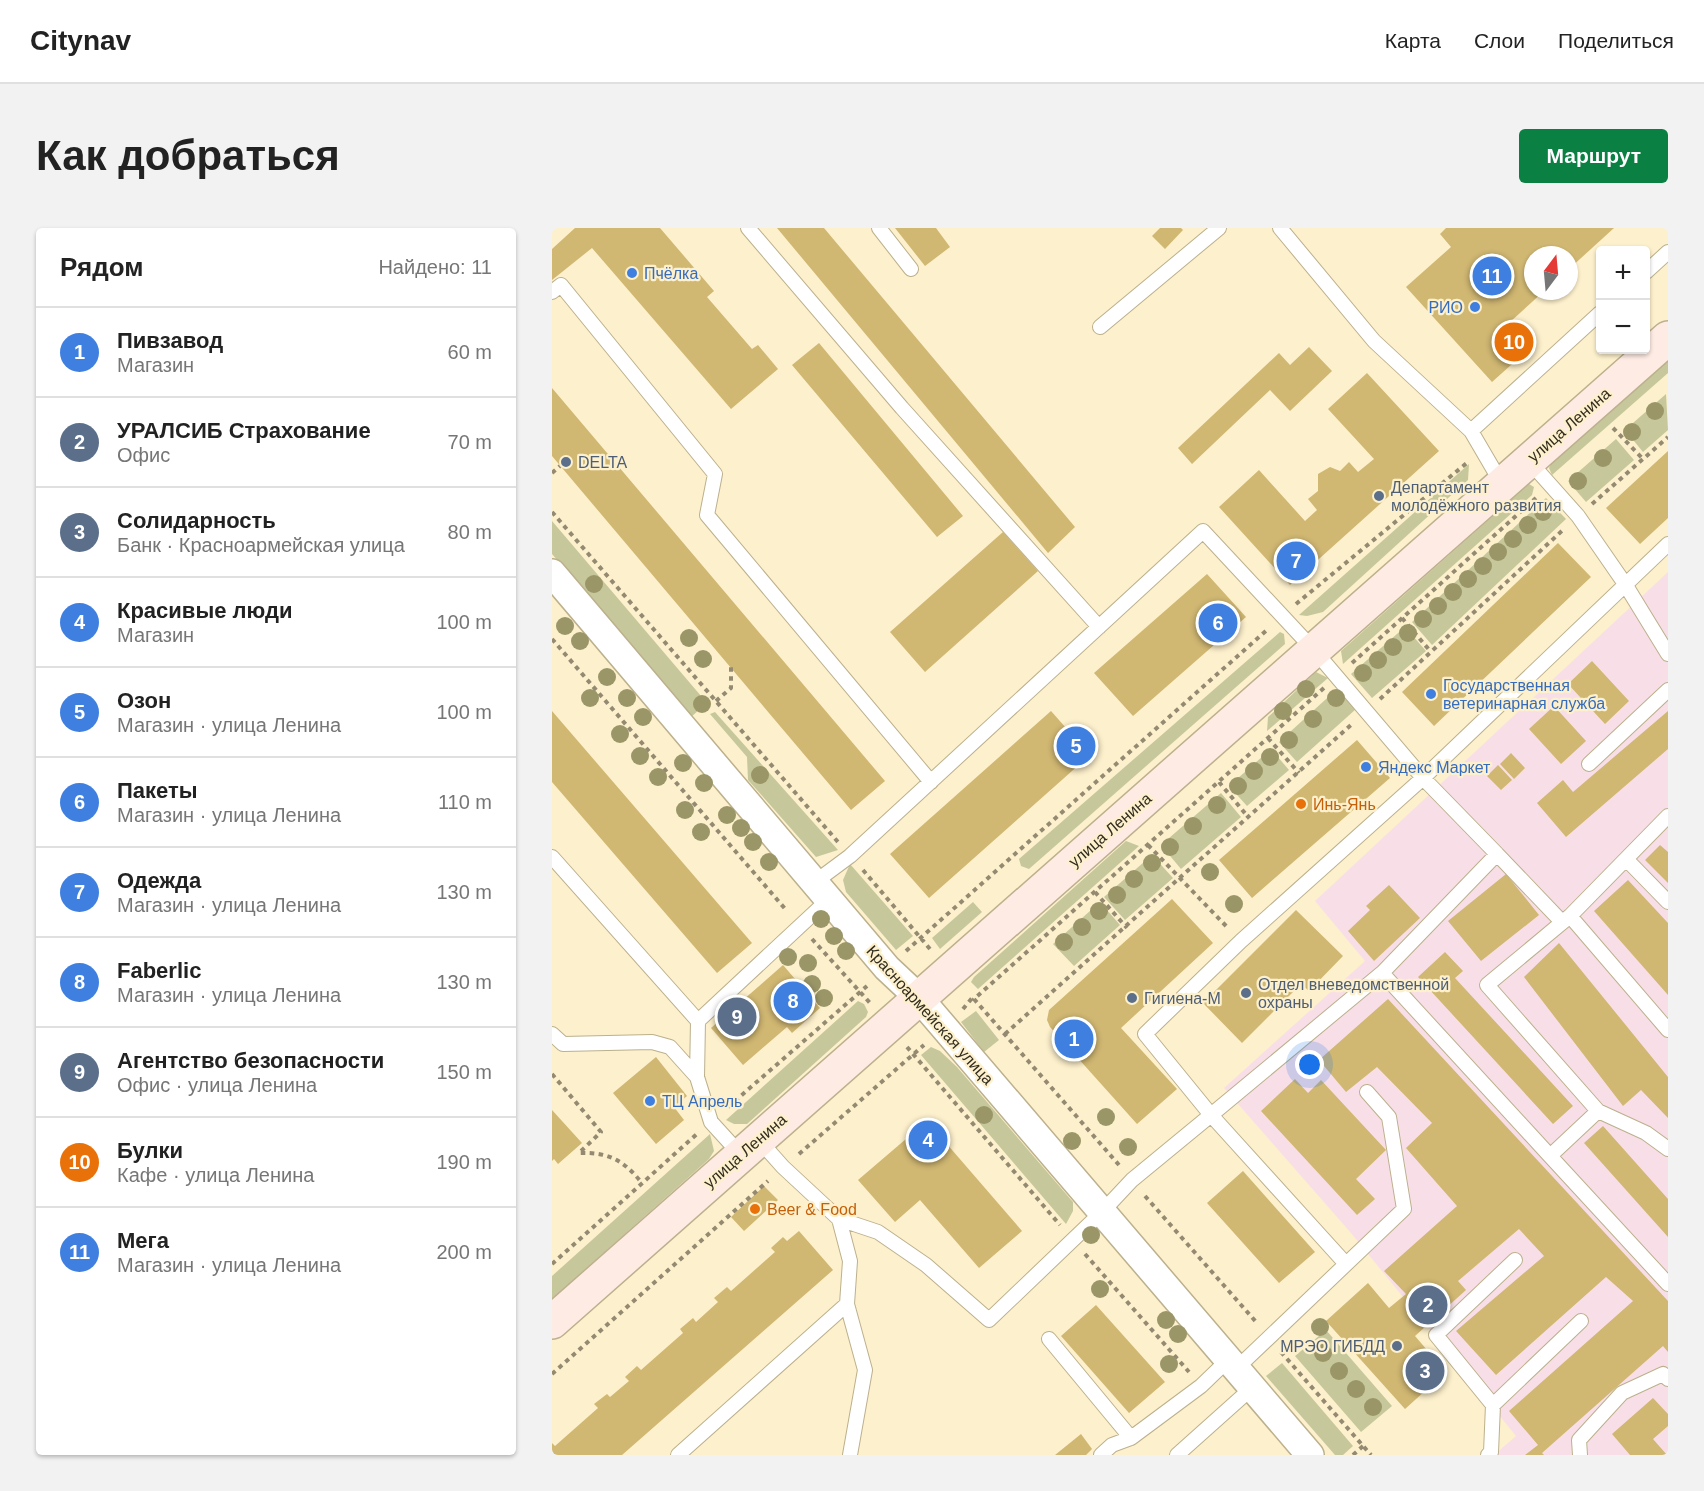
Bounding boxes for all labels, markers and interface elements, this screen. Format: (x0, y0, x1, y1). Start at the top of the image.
text: Citynav (30, 25, 131, 56)
text: Карта (1385, 29, 1441, 52)
text: Слои (1474, 29, 1525, 52)
text: Поделиться (1558, 29, 1674, 52)
button: Маршрут (1519, 129, 1668, 183)
text: Как добраться (36, 132, 340, 179)
north arrow (1524, 246, 1578, 300)
map controls (1596, 246, 1650, 354)
button: + (1596, 246, 1650, 300)
text: Рядом (60, 252, 143, 282)
pin: 11 (1472, 254, 1512, 298)
text: Найдено: 11 (378, 256, 492, 278)
place label: Пчёлка (644, 265, 698, 282)
marker: Пчёлка (625, 266, 639, 280)
place label: РИО (1428, 299, 1463, 316)
marker: РИО (1468, 300, 1482, 314)
button: − (1596, 300, 1650, 354)
pin: 10 (1494, 320, 1534, 364)
text: Пивзавод (117, 328, 223, 353)
text: 1 (74, 341, 85, 363)
text: 60 m (448, 341, 492, 363)
text: Магазин (117, 354, 194, 376)
street label: улица Ленина (1524, 385, 1614, 465)
text: УРАЛСИБ Страхование (117, 418, 371, 443)
text: 2 (74, 431, 85, 453)
text: 70 m (448, 431, 492, 453)
text: Офис (117, 444, 170, 466)
place label: DELTA (578, 454, 628, 471)
marker: DELTA (559, 455, 573, 469)
place label: Департамент молодёжного развития (1391, 479, 1561, 514)
marker: Департамент молодёжного развития (1372, 489, 1386, 503)
text: Солидарность (117, 508, 276, 533)
text: 3 (74, 521, 85, 543)
text: 80 m (448, 521, 492, 543)
text: Банк · Красноармейская улица (117, 534, 405, 556)
pin: 7 (1276, 538, 1316, 584)
text: Красивые люди (117, 598, 292, 623)
pin: 6 (1198, 600, 1238, 646)
text: 4 (74, 611, 85, 633)
text: 100 m (436, 611, 492, 633)
text: Магазин (117, 624, 194, 646)
place label: Государственная ветеринарная служба (1443, 677, 1605, 712)
marker: Государственная ветеринарная служба (1424, 687, 1438, 701)
text: Озон (117, 688, 171, 713)
text: 5 (74, 701, 85, 723)
text: 100 m (436, 701, 492, 723)
text: Магазин · улица Ленина (117, 714, 341, 736)
pin: 5 (1056, 724, 1096, 768)
place label: Яндекс Маркет (1378, 759, 1491, 776)
marker: Яндекс Маркет (1359, 760, 1373, 774)
text: Пакеты (117, 778, 198, 803)
street label: улица Ленина (1065, 790, 1155, 870)
text: 6 (74, 791, 85, 813)
text: 110 m (438, 791, 492, 813)
place label: Инь-Янь (1313, 796, 1376, 813)
marker: Инь-Янь (1294, 797, 1308, 811)
text: Магазин · улица Ленина (117, 804, 341, 826)
text: Одежда (117, 868, 201, 893)
text: 7 (74, 881, 85, 903)
text: 130 m (436, 881, 492, 903)
text: Магазин · улица Ленина (117, 894, 341, 916)
street label: Красноармейская улица (863, 942, 997, 1088)
text: Faberlic (117, 958, 201, 983)
text: 8 (74, 971, 85, 993)
text: 130 m (436, 971, 492, 993)
place label: Отдел вневедомственной охраны (1258, 976, 1449, 1011)
pin: 8 (774, 978, 812, 1024)
text: Магазин · улица Ленина (117, 984, 341, 1006)
marker: Отдел вневедомственной охраны (1239, 986, 1253, 1000)
place label: Гигиена-М (1144, 990, 1221, 1007)
marker: Гигиена-М (1125, 991, 1139, 1005)
pin: 9 (718, 994, 756, 1040)
pin: 1 (1054, 1016, 1094, 1062)
text: Агентство безопасности (117, 1048, 384, 1073)
your location (1295, 1050, 1324, 1079)
text: 9 (74, 1061, 85, 1083)
text: 150 m (436, 1061, 492, 1083)
text: Офис · улица Ленина (117, 1074, 317, 1096)
place label: ТЦ Апрель (662, 1093, 742, 1110)
marker: ТЦ Апрель (643, 1094, 657, 1108)
street label: улица Ленина (700, 1111, 790, 1191)
pin: 4 (908, 1118, 947, 1162)
text: Булки (117, 1138, 183, 1163)
text: 10 (68, 1151, 91, 1173)
text: 190 m (436, 1151, 492, 1173)
text: Кафе · улица Ленина (117, 1164, 314, 1186)
place label: Beer & Food (767, 1201, 857, 1218)
marker: Beer & Food (748, 1202, 762, 1216)
text: Мега (117, 1228, 169, 1253)
text: 11 (69, 1241, 90, 1263)
text: 200 m (436, 1241, 492, 1263)
text: Магазин · улица Ленина (117, 1254, 341, 1276)
pin: 2 (1408, 1282, 1448, 1328)
place label: МРЭО ГИБДД (1280, 1338, 1385, 1355)
marker: МРЭО ГИБДД (1390, 1339, 1404, 1353)
pin: 3 (1406, 1348, 1444, 1394)

